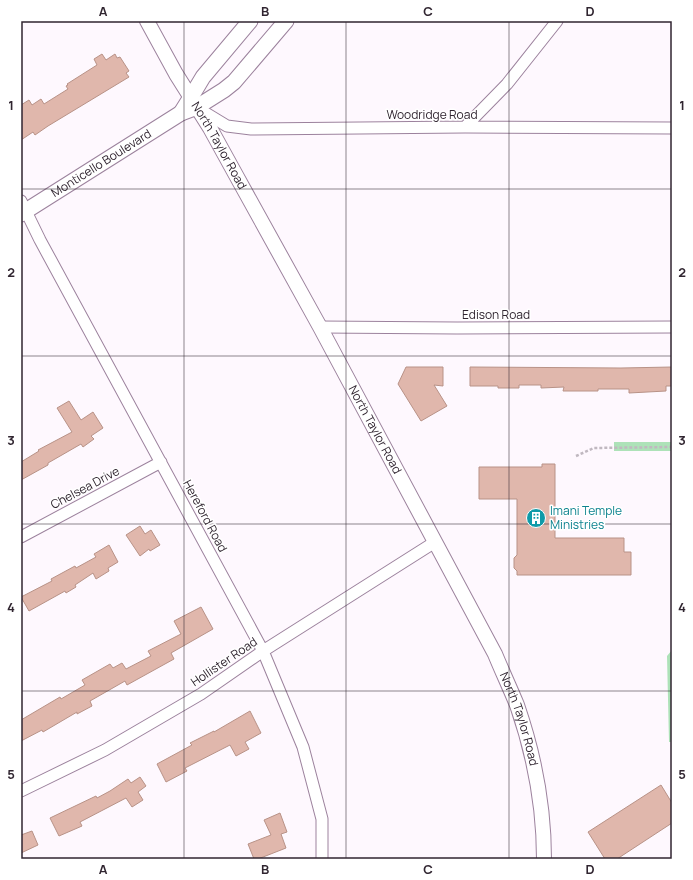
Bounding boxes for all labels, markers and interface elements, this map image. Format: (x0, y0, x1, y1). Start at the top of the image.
text: A (99, 2, 108, 20)
text: B (261, 2, 269, 20)
text: C (423, 2, 433, 20)
text: D (585, 2, 595, 20)
text: 1 (8, 96, 14, 114)
text: 1 (679, 96, 685, 114)
street label: North Taylor Road (188, 98, 251, 192)
street label: Woodridge Road (386, 106, 478, 123)
street label: Monticello Boulevard (48, 125, 154, 201)
text: 2 (7, 263, 15, 281)
text: 2 (678, 263, 686, 281)
street label: Edison Road (462, 306, 530, 323)
street label: North Taylor Road (345, 382, 406, 477)
text: 3 (7, 431, 15, 449)
text: 3 (678, 431, 686, 449)
street label: Chelsea Drive (47, 462, 122, 513)
street label: Hereford Road (179, 477, 232, 555)
place label: Imani Temple Ministries (550, 502, 622, 533)
building icon: Imani Temple Ministries (525, 507, 547, 529)
text: 4 (7, 598, 15, 616)
text: 4 (678, 598, 686, 616)
street label: Hollister Road (187, 633, 260, 690)
street label: North Taylor Road (496, 669, 543, 767)
text: 5 (7, 765, 15, 783)
text: 5 (678, 765, 686, 783)
text: A (99, 860, 108, 878)
text: B (261, 860, 269, 878)
text: C (423, 860, 433, 878)
text: D (585, 860, 595, 878)

